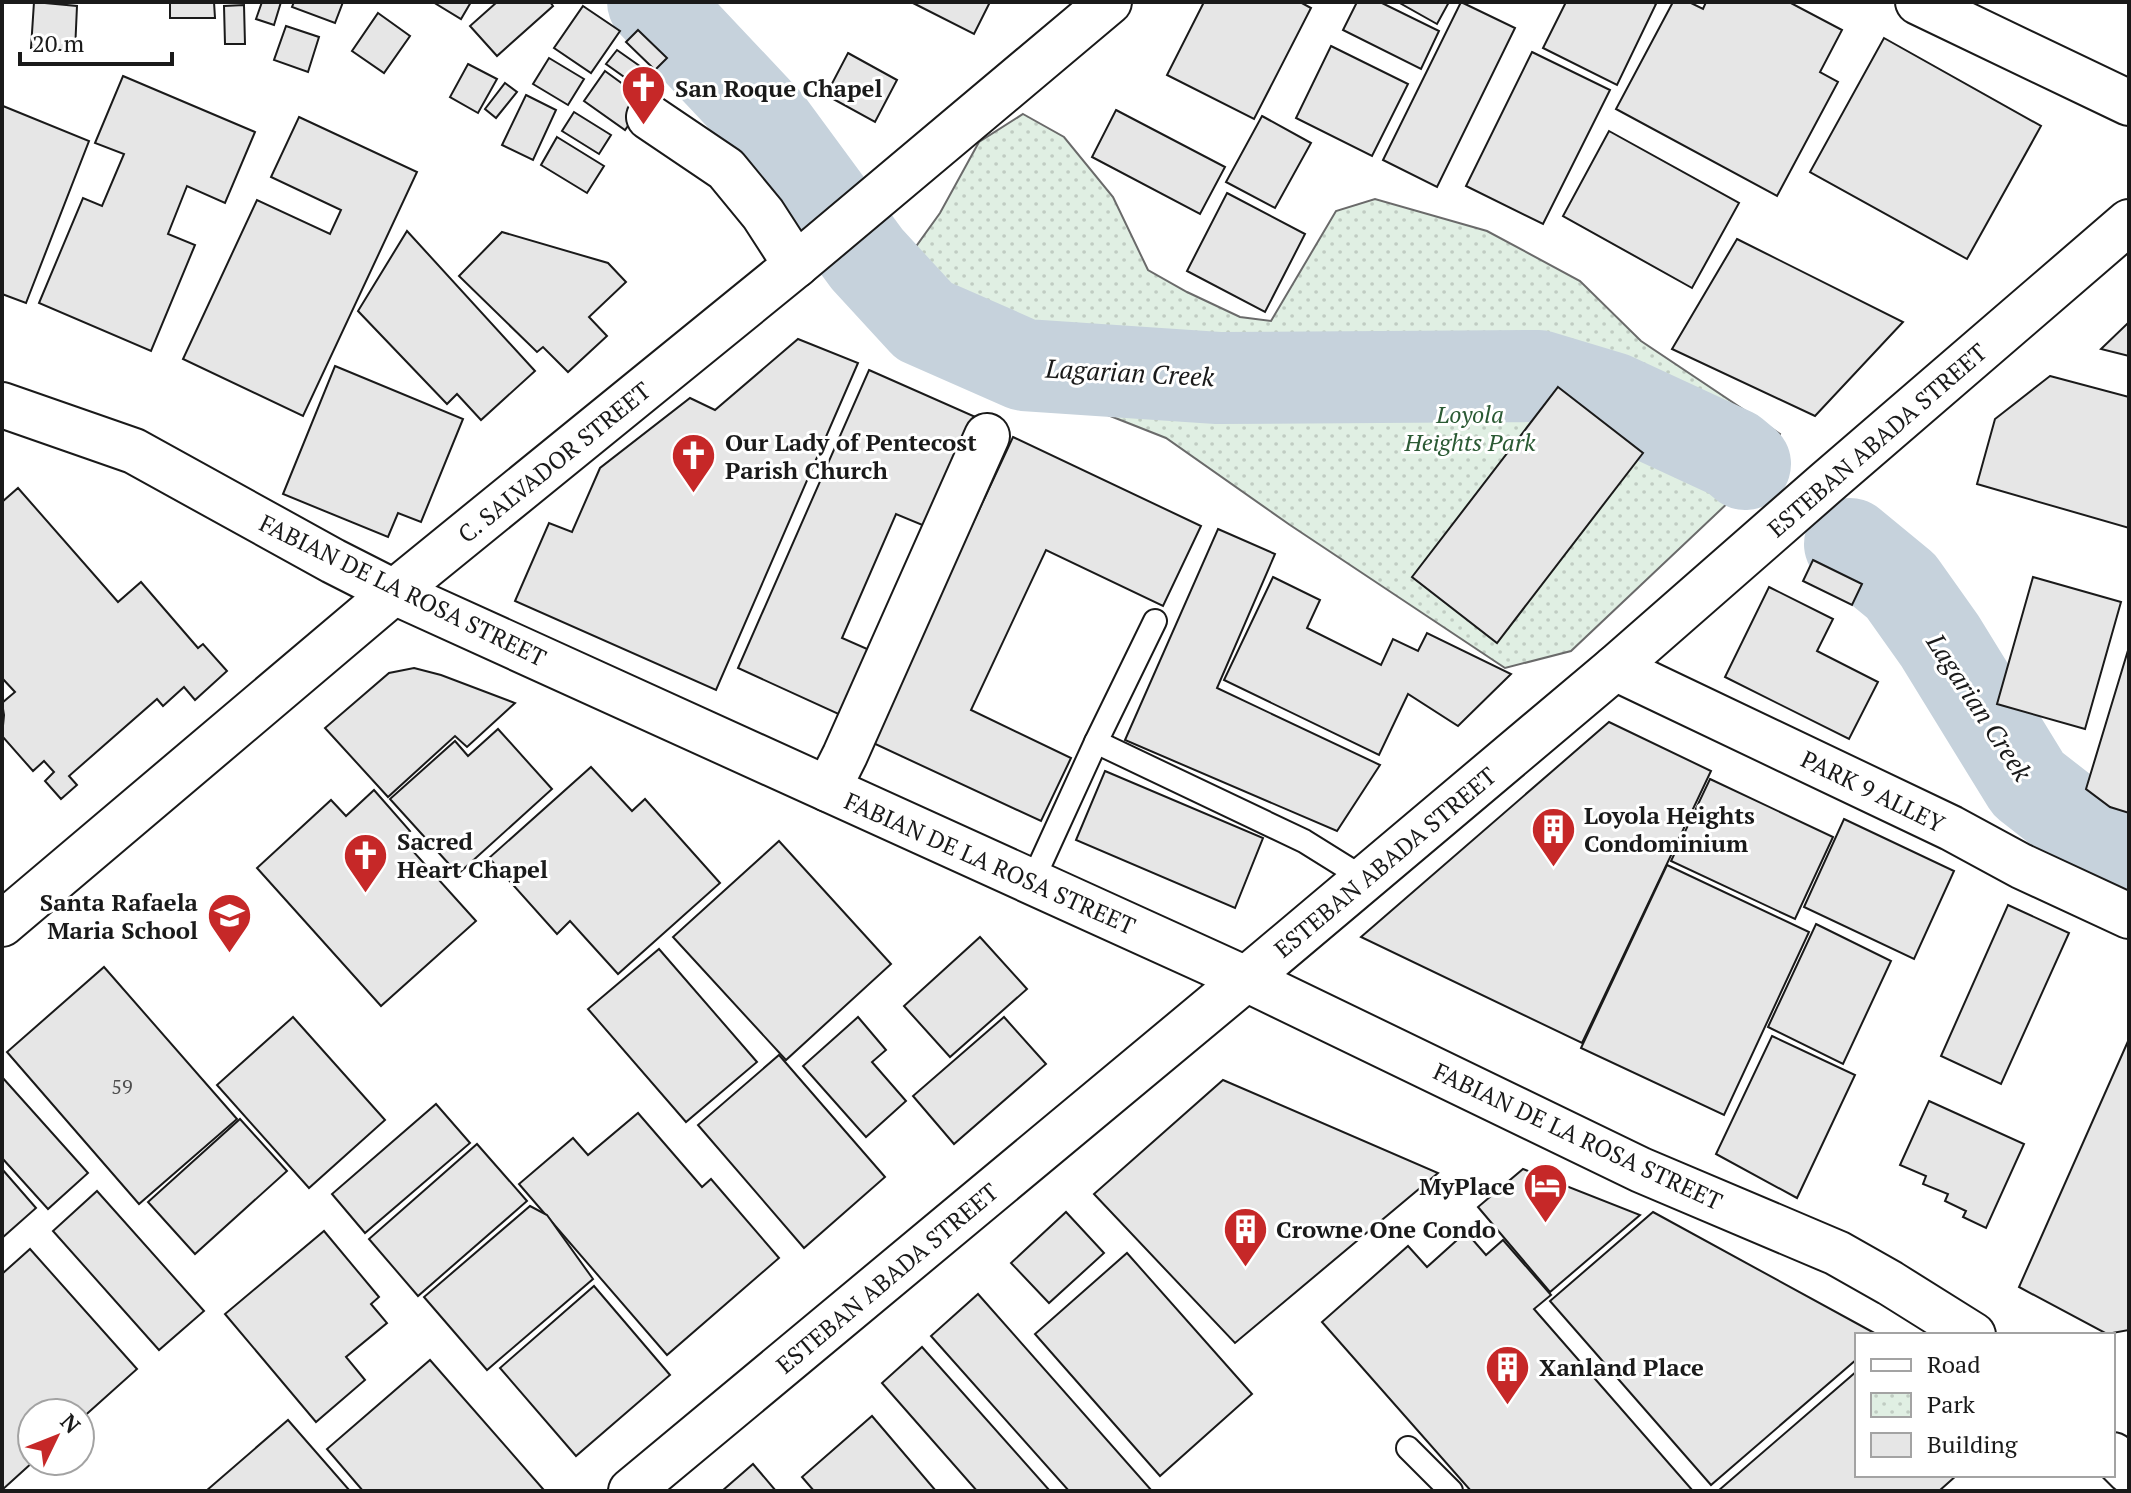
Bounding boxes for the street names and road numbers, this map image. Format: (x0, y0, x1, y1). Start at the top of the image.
street label: ESTEBAN ABADA STREET (1761, 336, 1993, 544)
street label: C. SALVADOR STREET (451, 374, 657, 550)
street label: FABIAN DE LA ROSA STREET (254, 507, 552, 674)
street label: PARK 9 ALLEY (1796, 742, 1951, 840)
street label: ESTEBAN ABADA STREET (1267, 759, 1503, 964)
street label: FABIAN DE LA ROSA STREET (840, 784, 1141, 942)
street label: FABIAN DE LA ROSA STREET (1428, 1055, 1728, 1217)
street label: ESTEBAN ABADA STREET (769, 1175, 1005, 1380)

